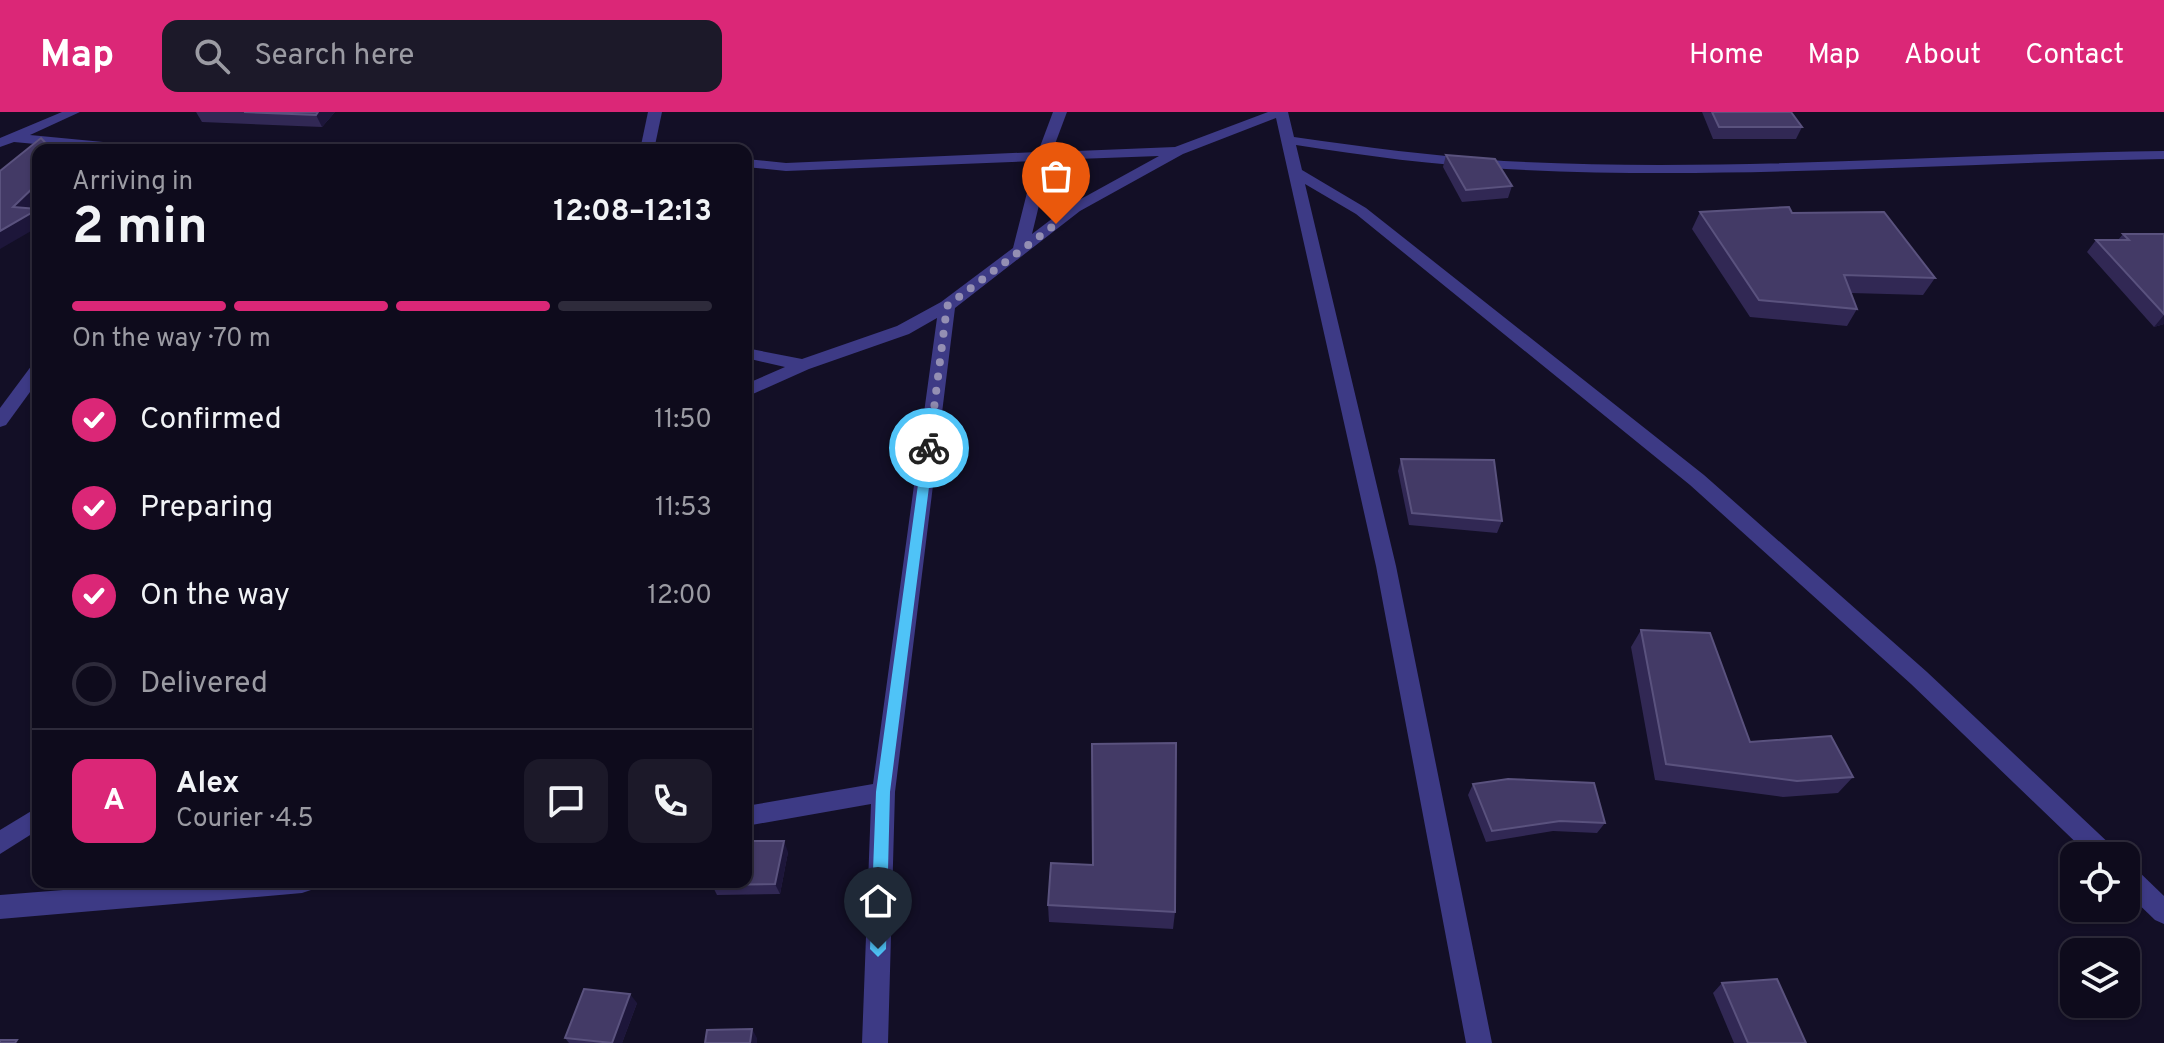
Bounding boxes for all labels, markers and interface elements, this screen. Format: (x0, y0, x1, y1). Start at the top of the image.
search box (162, 20, 722, 92)
text: Map (40, 32, 114, 81)
icon: search (190, 34, 234, 78)
text: Search here (254, 38, 414, 75)
text: Home (1689, 38, 1763, 74)
text: Map (1807, 38, 1860, 74)
text: About (1904, 38, 1981, 74)
text: Contact (2025, 38, 2124, 74)
pin (1022, 142, 1090, 224)
icon: bag (1034, 154, 1078, 198)
text: Arriving in (72, 166, 193, 199)
text: 12:08–12:13 (553, 194, 712, 231)
text: 2 min (72, 196, 208, 262)
text: On the way · 70 m (72, 323, 271, 356)
icon: check (72, 398, 116, 442)
text: Confirmed (140, 402, 282, 439)
text: 11:50 (654, 404, 712, 437)
courier (889, 408, 969, 488)
icon: bike (907, 426, 951, 470)
icon: check (72, 486, 116, 530)
text: Preparing (140, 490, 273, 527)
text: 11:53 (655, 492, 712, 525)
icon: check (72, 574, 116, 618)
text: On the way (140, 578, 290, 615)
text: 12:00 (647, 580, 712, 613)
text: Delivered (140, 666, 268, 703)
button: chat (524, 759, 608, 843)
button: phone (628, 759, 712, 843)
text: Alex (176, 766, 240, 803)
text: A (103, 783, 125, 820)
text: Courier · 4.5 (176, 803, 314, 836)
map controls (2060, 842, 2140, 1018)
button: locate (2060, 842, 2140, 922)
pin (844, 867, 912, 949)
icon: home (856, 879, 900, 923)
button: layers (2060, 938, 2140, 1018)

